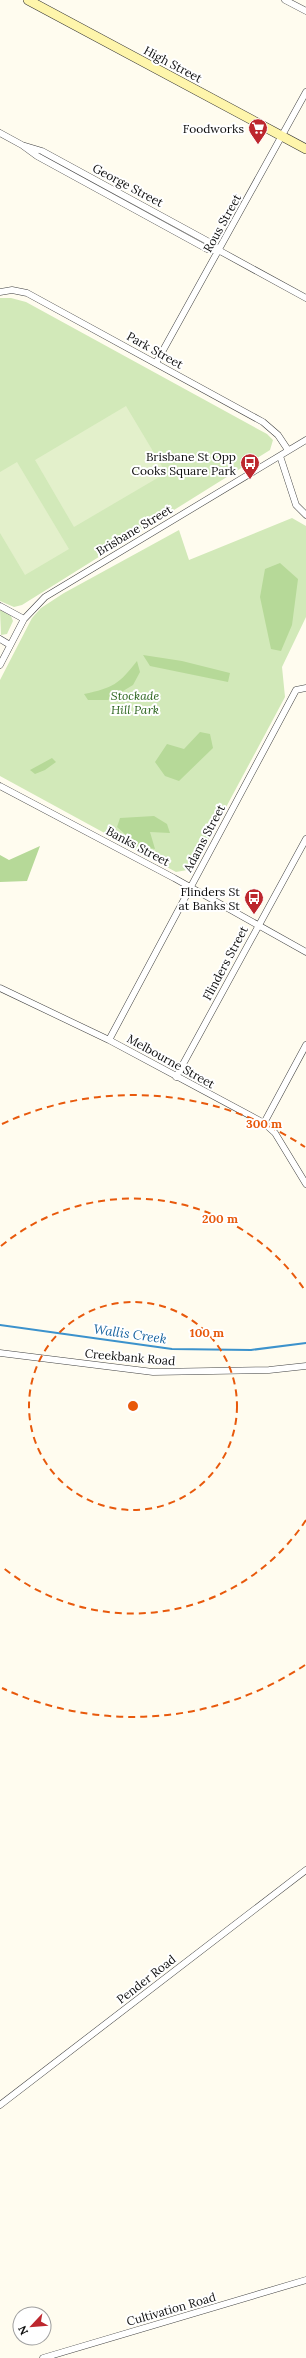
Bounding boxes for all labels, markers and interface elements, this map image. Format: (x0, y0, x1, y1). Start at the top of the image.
street label: High Street (141, 42, 205, 86)
supermarket icon: Foodworks (247, 117, 269, 145)
place label: Foodworks (183, 121, 244, 136)
street label: George Street (90, 160, 166, 210)
street label: Rous Street (200, 191, 244, 255)
street label: Park Street (124, 328, 186, 372)
place label: Brisbane St Opp Cooks Square Park (132, 449, 237, 478)
bus stop icon: Brisbane St Opp Cooks Square Park (239, 452, 261, 480)
street label: Brisbane Street (93, 501, 175, 558)
park label: Stockade Hill Park (111, 688, 159, 717)
street label: Adams Street (179, 801, 228, 875)
street label: Banks Street (104, 823, 173, 869)
place label: Flinders St at Banks St (179, 884, 240, 913)
bus stop icon: Flinders St at Banks St (243, 887, 265, 915)
street label: Flinders Street (199, 923, 251, 1003)
street label: Melbourne Street (124, 1031, 218, 1091)
text: 300 m (246, 1116, 282, 1131)
text: 200 m (202, 1211, 238, 1226)
water label: Wallis Creek (92, 1320, 168, 1348)
text: 100 m (190, 1325, 224, 1340)
street label: Creekbank Road (84, 1346, 176, 1368)
centre of rings (126, 1399, 140, 1413)
street label: Pender Road (113, 1951, 179, 2007)
street label: Cultivation Road (125, 2289, 217, 2329)
north arrow (12, 2306, 52, 2346)
text: N (15, 2323, 31, 2337)

